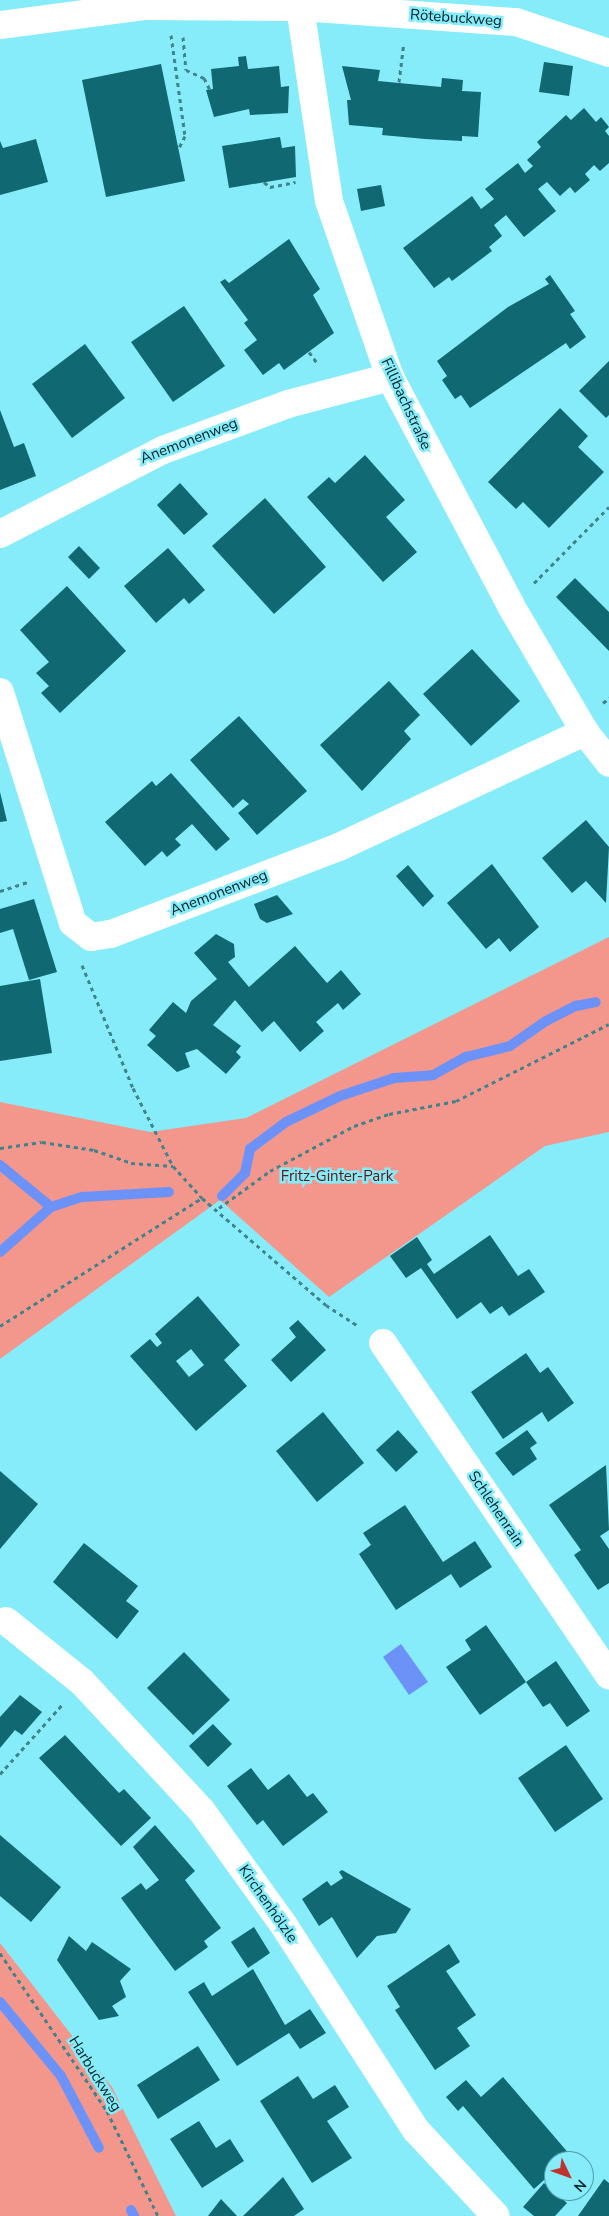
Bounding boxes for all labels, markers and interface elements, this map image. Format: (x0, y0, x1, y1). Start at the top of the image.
street label: Rötebuckweg (410, 6, 502, 30)
street label: Fillibachstraße (377, 355, 435, 453)
street label: Anemonenweg (138, 414, 240, 468)
street label: Anemonenweg (168, 866, 270, 920)
park label: Fritz-Ginter-Park (281, 1168, 393, 1186)
street label: Schlehenrain (464, 1468, 528, 1550)
street label: Kirchenhölzle (235, 1862, 301, 1946)
street label: Harbuckweg (65, 2033, 125, 2115)
north arrow (544, 2151, 594, 2201)
text: N (569, 2175, 590, 2196)

